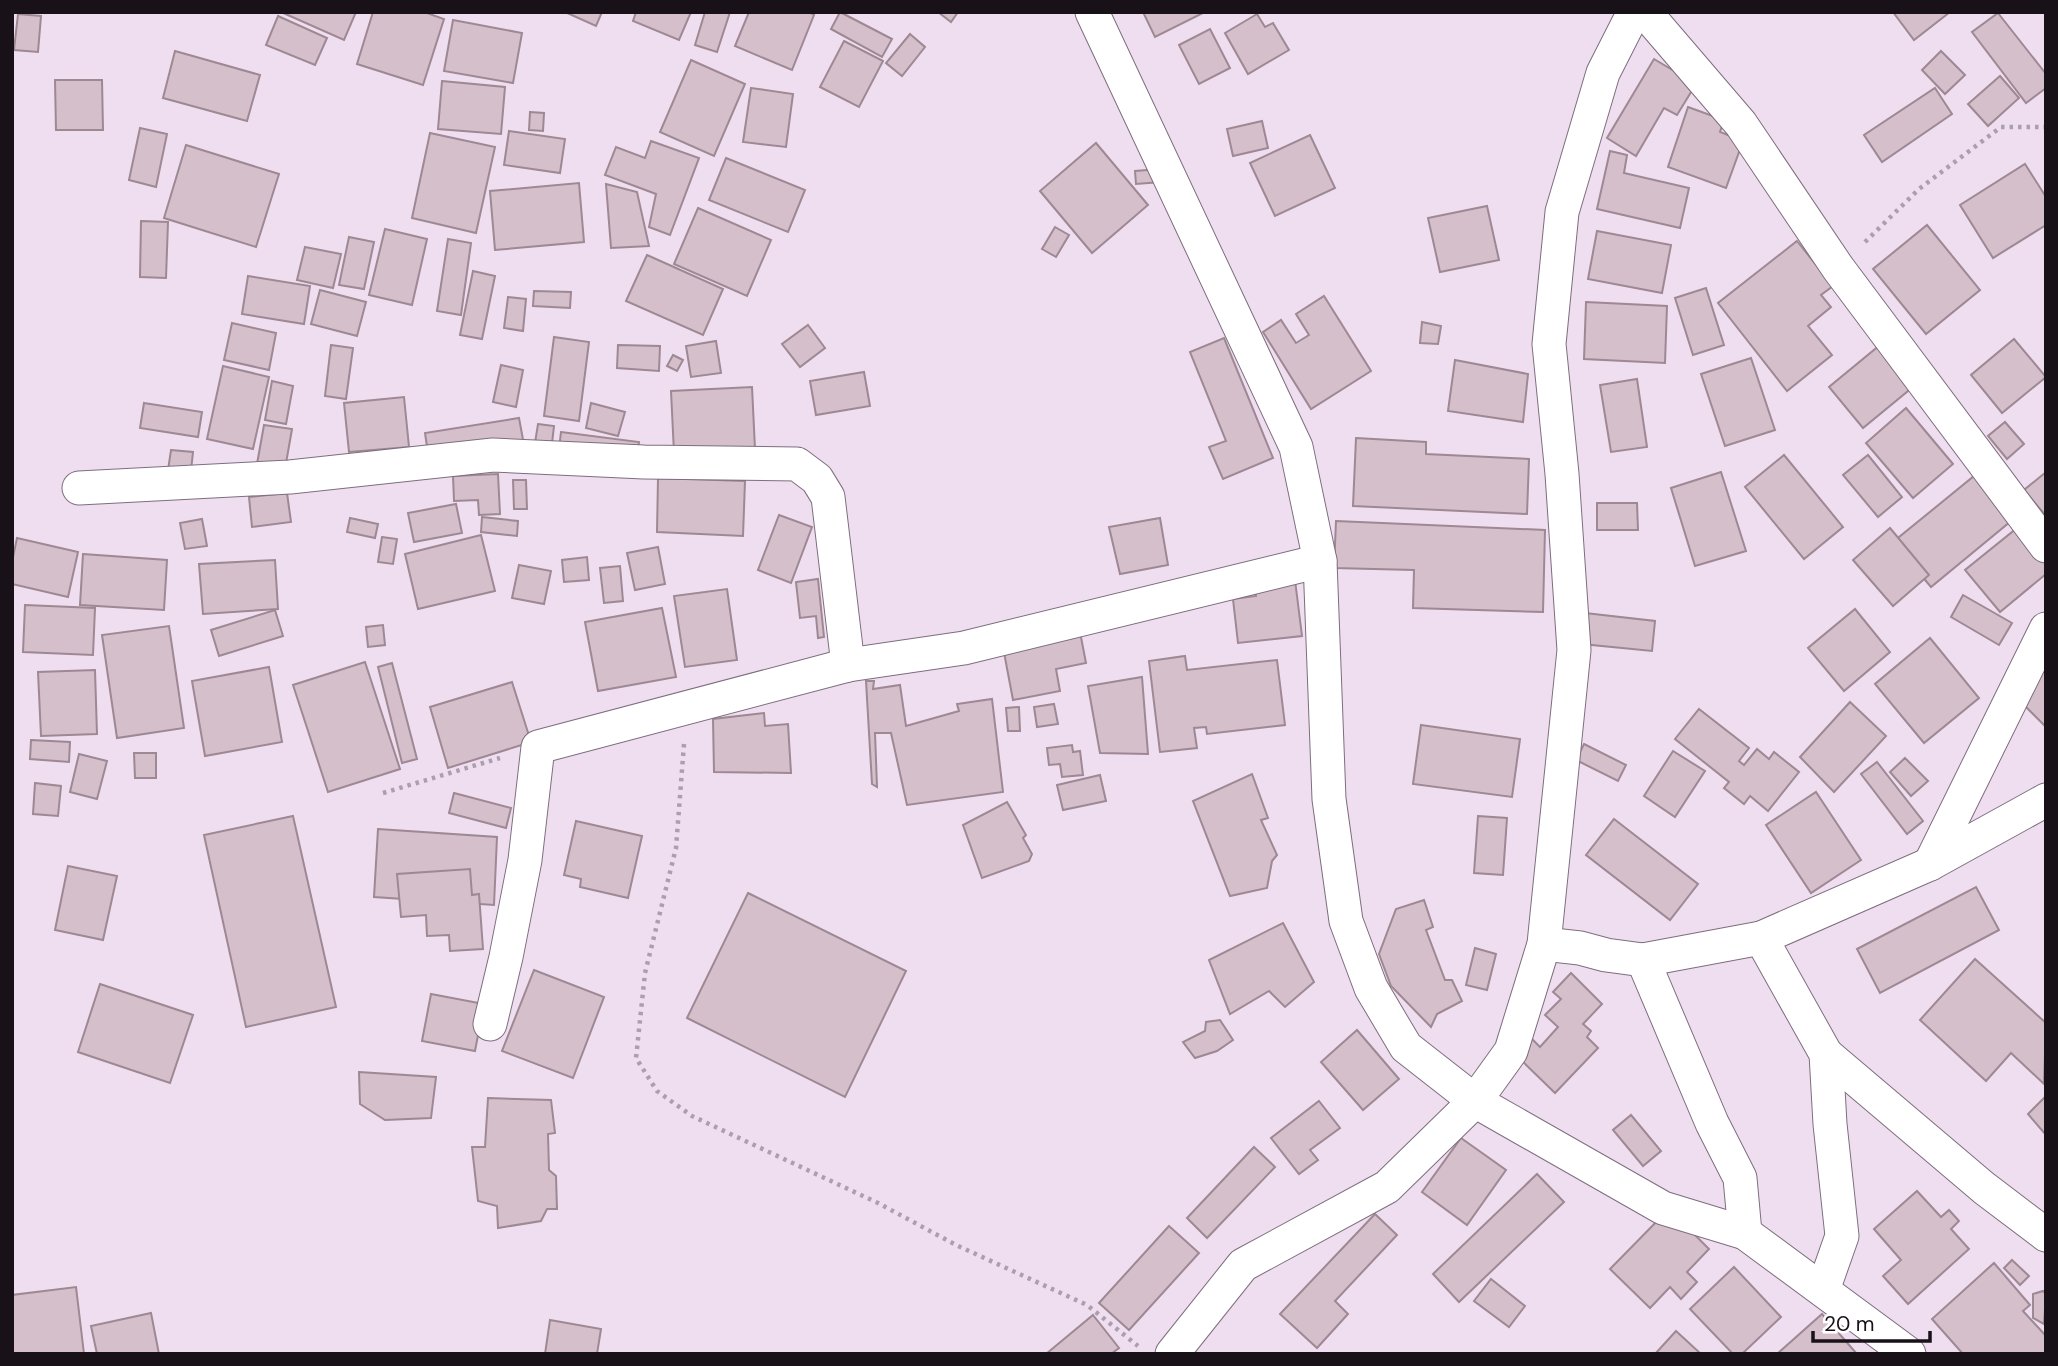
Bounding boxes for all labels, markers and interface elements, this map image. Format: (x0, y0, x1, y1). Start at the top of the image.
scale bar (1813, 1300, 1930, 1344)
text: 20 m (1824, 1310, 1875, 1338)

